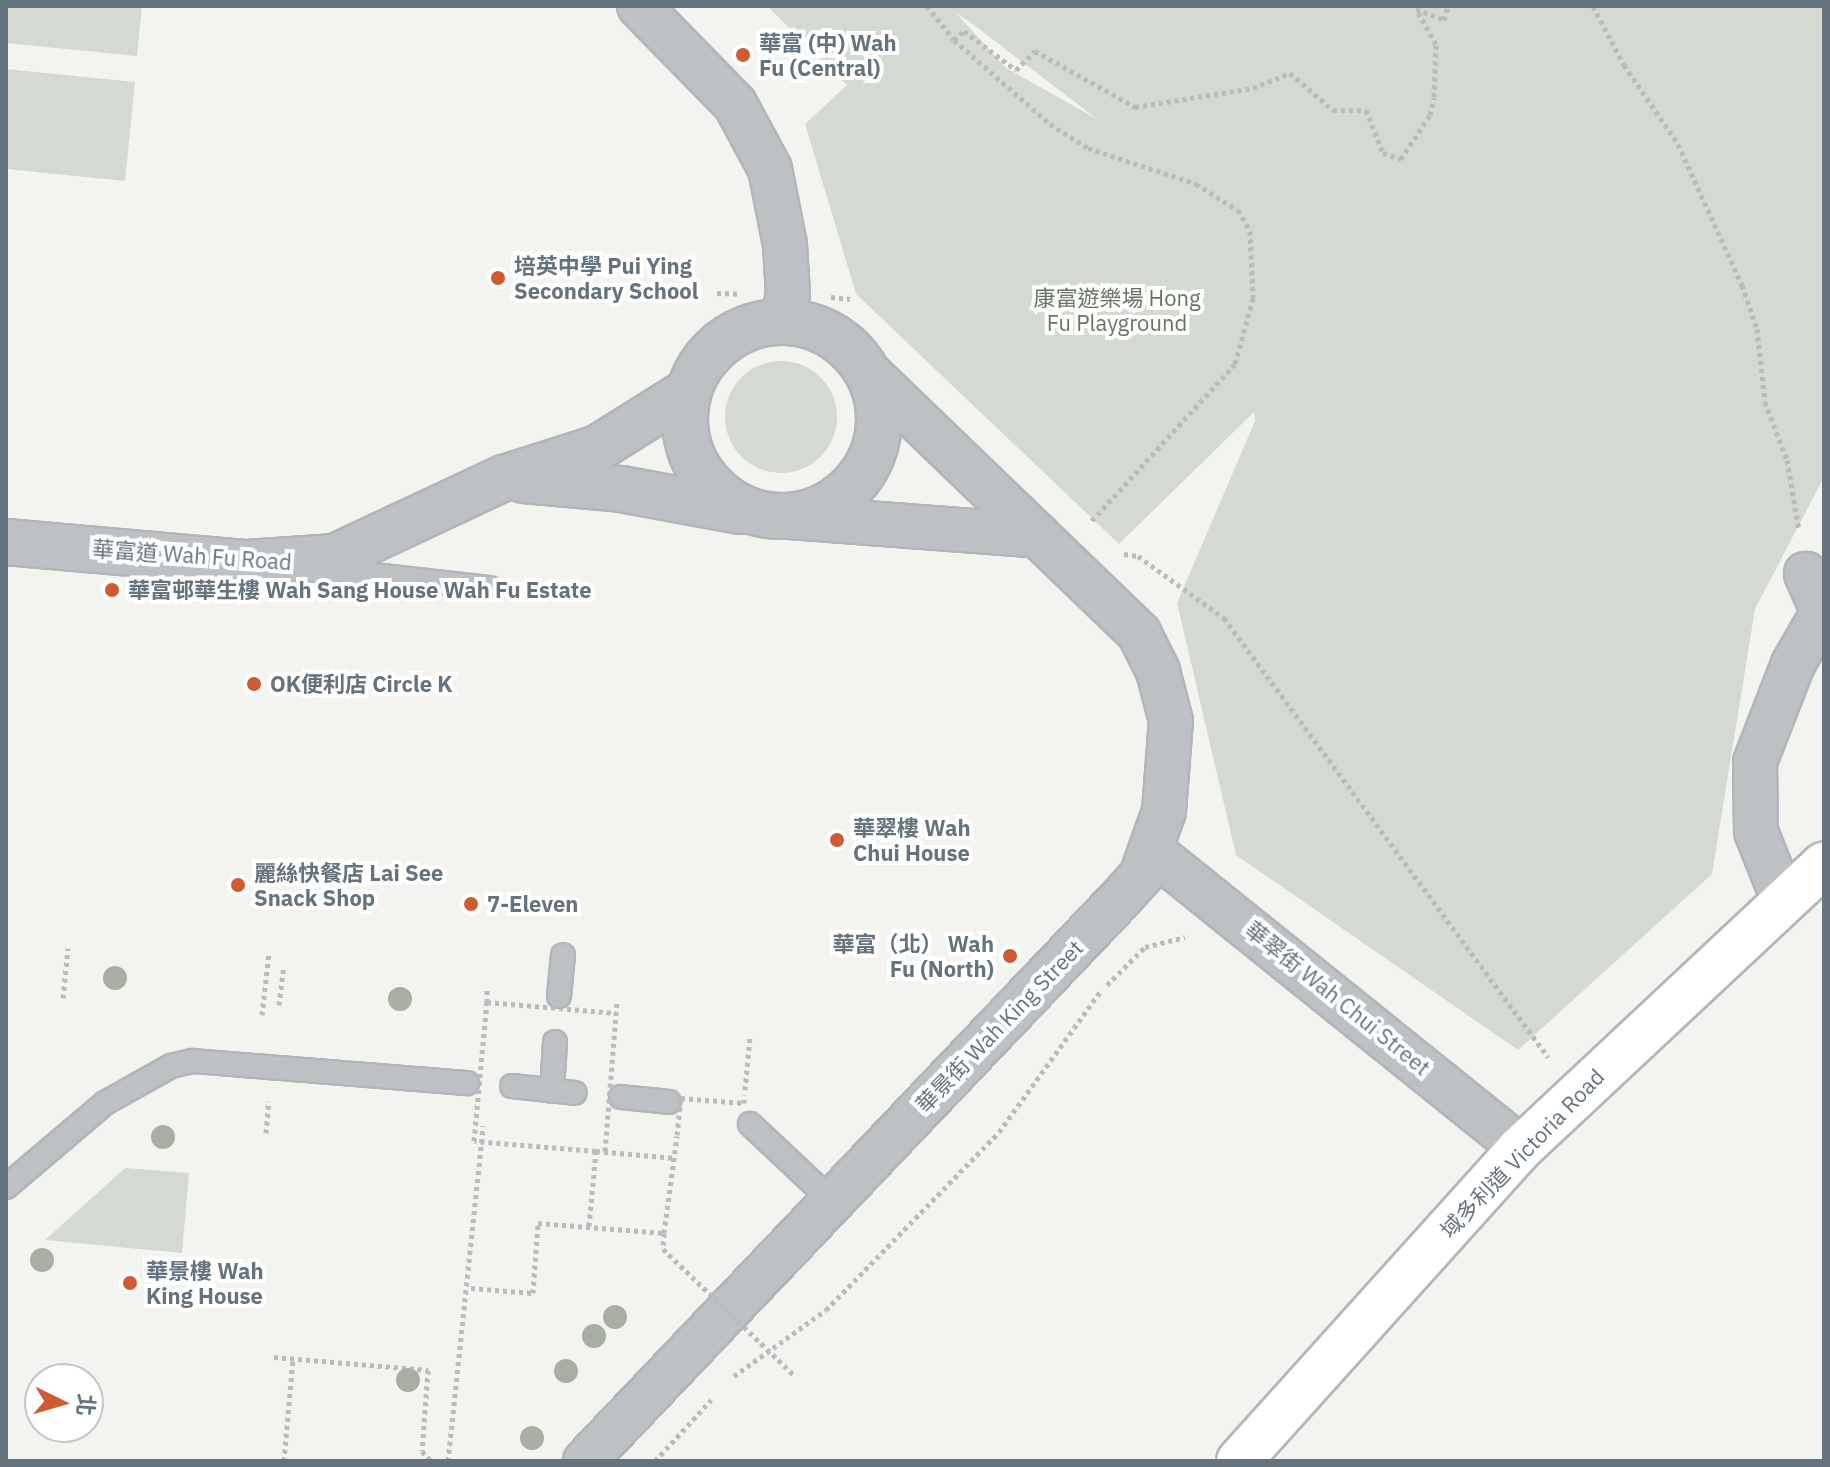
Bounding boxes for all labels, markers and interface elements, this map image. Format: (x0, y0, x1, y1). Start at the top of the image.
place label: 華富 (中) Wah Fu (Central) (759, 29, 897, 80)
marker: 華富 (中) Wah Fu (Central) (734, 46, 752, 64)
place label: 培英中學 Pui Ying Secondary School (514, 252, 698, 304)
marker: 培英中學 Pui Ying Secondary School (489, 269, 507, 287)
park label: 康富遊樂場 Hong Fu Playground (1033, 284, 1201, 336)
street label: 華富道 Wah Fu Road (91, 535, 293, 575)
place label: 華富邨華生樓 Wah Sang House Wah Fu Estate (128, 577, 592, 603)
marker: 華富邨華生樓 Wah Sang House Wah Fu Estate (103, 581, 121, 599)
place label: OK便利店 Circle K (270, 671, 453, 697)
marker: OK便利店 Circle K (245, 675, 263, 693)
place label: 華翠樓 Wah Chui House (853, 814, 971, 866)
marker: 華翠樓 Wah Chui House (828, 831, 846, 849)
place label: 麗絲快餐店 Lai See Snack Shop (254, 859, 443, 910)
marker: 麗絲快餐店 Lai See Snack Shop (229, 876, 247, 894)
place label: 7-Eleven (487, 891, 578, 917)
marker: 7-Eleven (462, 895, 480, 913)
street label: 華翠街 Wah Chui Street (1240, 915, 1436, 1081)
place label: 華富（北） Wah Fu (North) (832, 930, 994, 982)
street label: 華景街 Wah King Street (910, 934, 1088, 1118)
marker: 華富（北） Wah Fu (North) (1001, 947, 1019, 965)
street label: 域多利道 Victoria Road (1435, 1063, 1609, 1243)
place label: 華景樓 Wah King House (146, 1257, 264, 1308)
marker: 華景樓 Wah King House (121, 1274, 139, 1292)
north arrow (24, 1363, 104, 1443)
text: 北 (71, 1393, 102, 1417)

